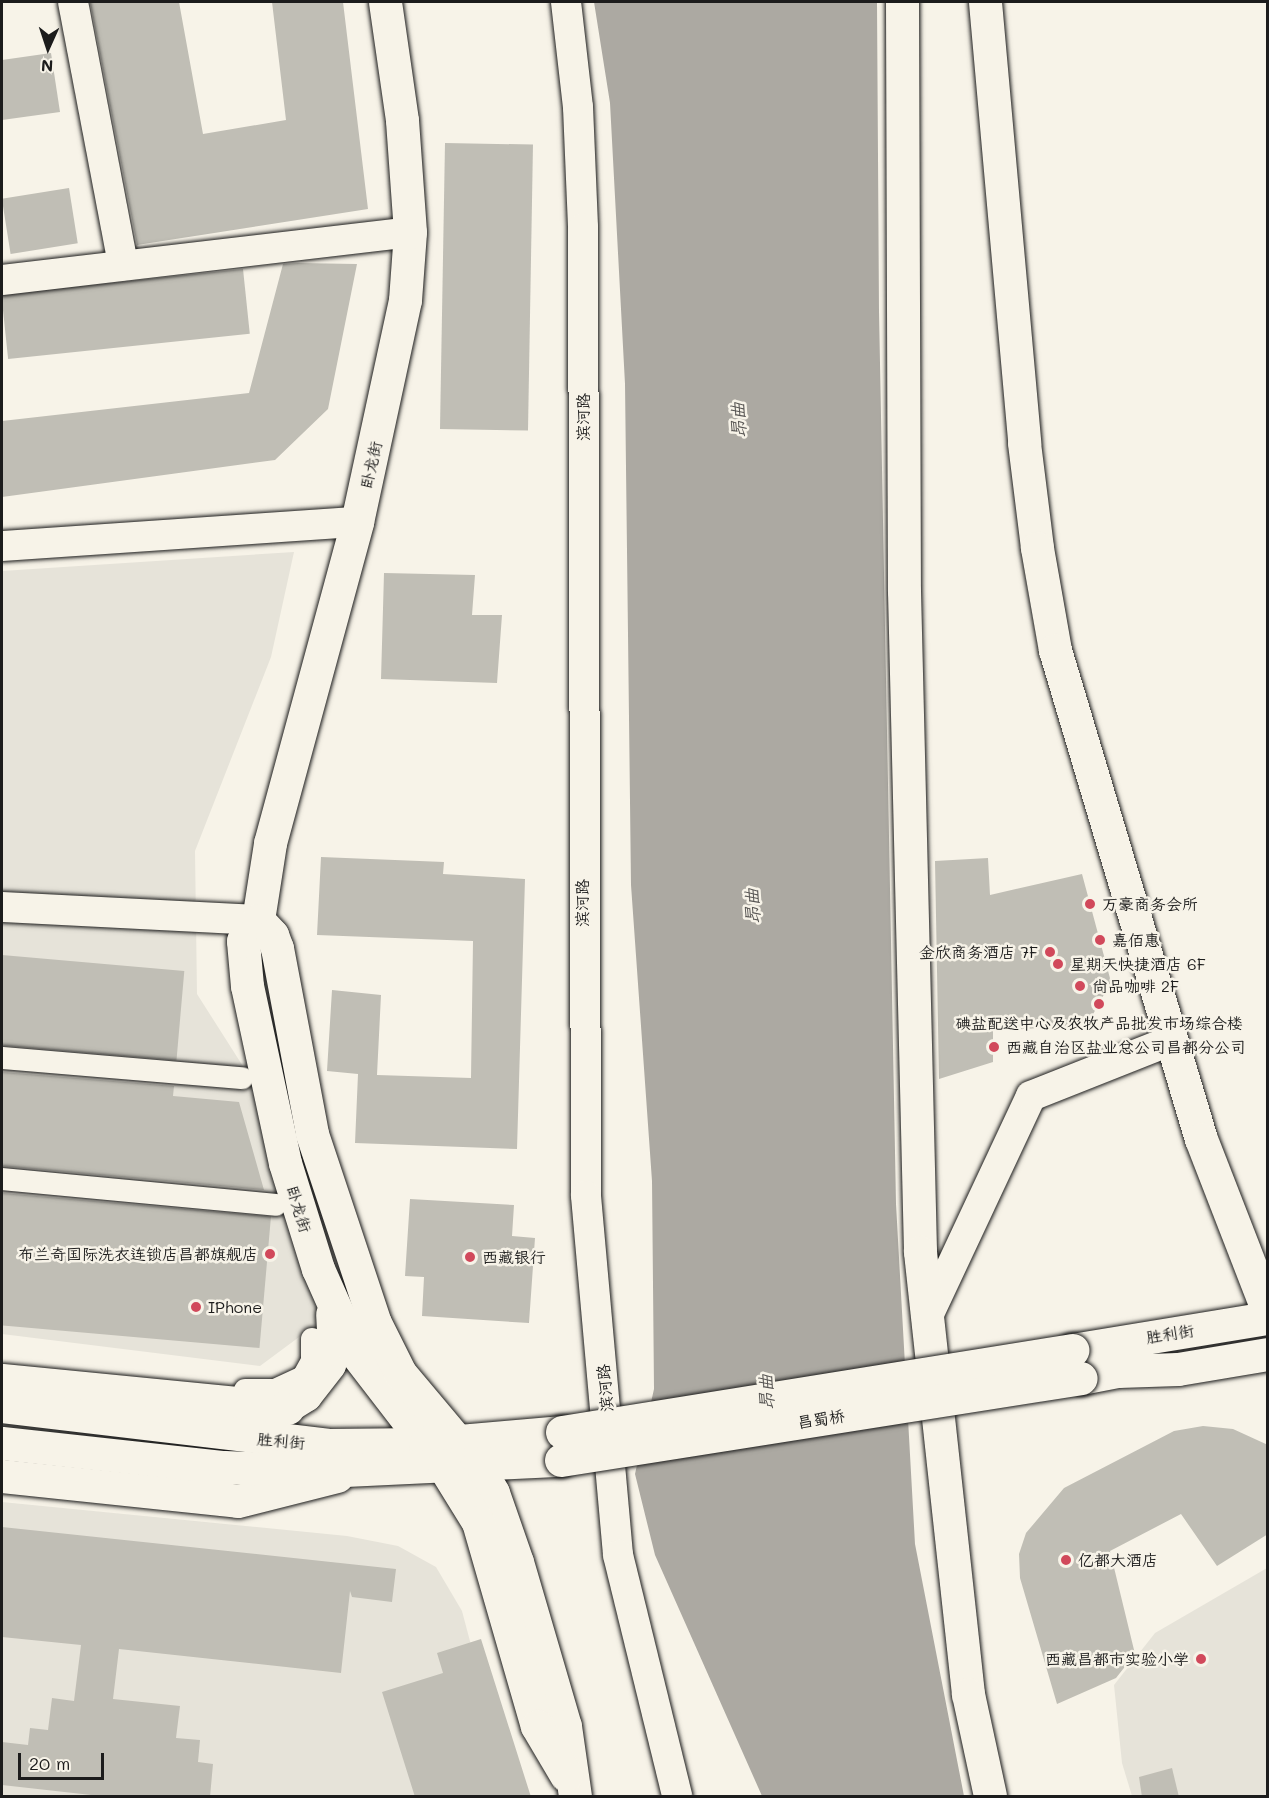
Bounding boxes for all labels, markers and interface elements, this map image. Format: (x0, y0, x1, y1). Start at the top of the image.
north arrow (18, 18, 78, 78)
text: N (40, 56, 54, 77)
street label: 滨河路 (573, 393, 593, 441)
water label: 昂曲 (727, 402, 749, 438)
street label: 卧龙街 (356, 439, 386, 491)
street label: 滨河路 (572, 879, 592, 927)
water label: 昂曲 (741, 888, 763, 924)
place label: 万豪商务会所 (1102, 894, 1198, 914)
marker: 万豪商务会所 (1083, 897, 1097, 911)
place label: 嘉佰惠 (1112, 930, 1160, 950)
marker: 嘉佰惠 (1093, 933, 1107, 947)
place label: 金欣商务酒店 7F (919, 942, 1038, 962)
marker: 金欣商务酒店 7F (1043, 945, 1057, 959)
place label: 星期天快捷酒店 6F (1070, 954, 1206, 974)
marker: 星期天快捷酒店 6F (1051, 957, 1065, 971)
place label: 尚品咖啡 2F (1092, 976, 1179, 996)
marker: 尚品咖啡 2F (1073, 979, 1087, 993)
marker: 碘盐配送中心及农牧产品批发市场综合楼 (1092, 997, 1106, 1011)
place label: 碘盐配送中心及农牧产品批发市场综合楼 (955, 1013, 1243, 1033)
place label: 西藏自治区盐业总公司昌都分公司 (1006, 1037, 1246, 1057)
marker: 西藏自治区盐业总公司昌都分公司 (987, 1040, 1001, 1054)
street label: 卧龙街 (283, 1183, 315, 1235)
place label: 布兰奇国际洗衣连锁店昌都旗舰店 (18, 1244, 258, 1264)
marker: 布兰奇国际洗衣连锁店昌都旗舰店 (263, 1247, 277, 1261)
place label: 西藏银行 (482, 1247, 546, 1267)
marker: 西藏银行 (463, 1250, 477, 1264)
place label: IPhone (208, 1297, 262, 1317)
marker: IPhone (189, 1300, 203, 1314)
street label: 胜利街 (1145, 1321, 1195, 1347)
street label: 滨河路 (593, 1363, 617, 1413)
water label: 昂曲 (755, 1374, 777, 1410)
street label: 昌蜀桥 (796, 1406, 846, 1432)
street label: 胜利街 (256, 1429, 306, 1453)
place label: 亿都大酒店 (1078, 1550, 1158, 1570)
marker: 亿都大酒店 (1059, 1553, 1073, 1567)
place label: 西藏昌都市实验小学 (1045, 1649, 1189, 1669)
marker: 西藏昌都市实验小学 (1194, 1652, 1208, 1666)
scale bar (21, 1741, 106, 1779)
text: 20 m (29, 1751, 70, 1775)

